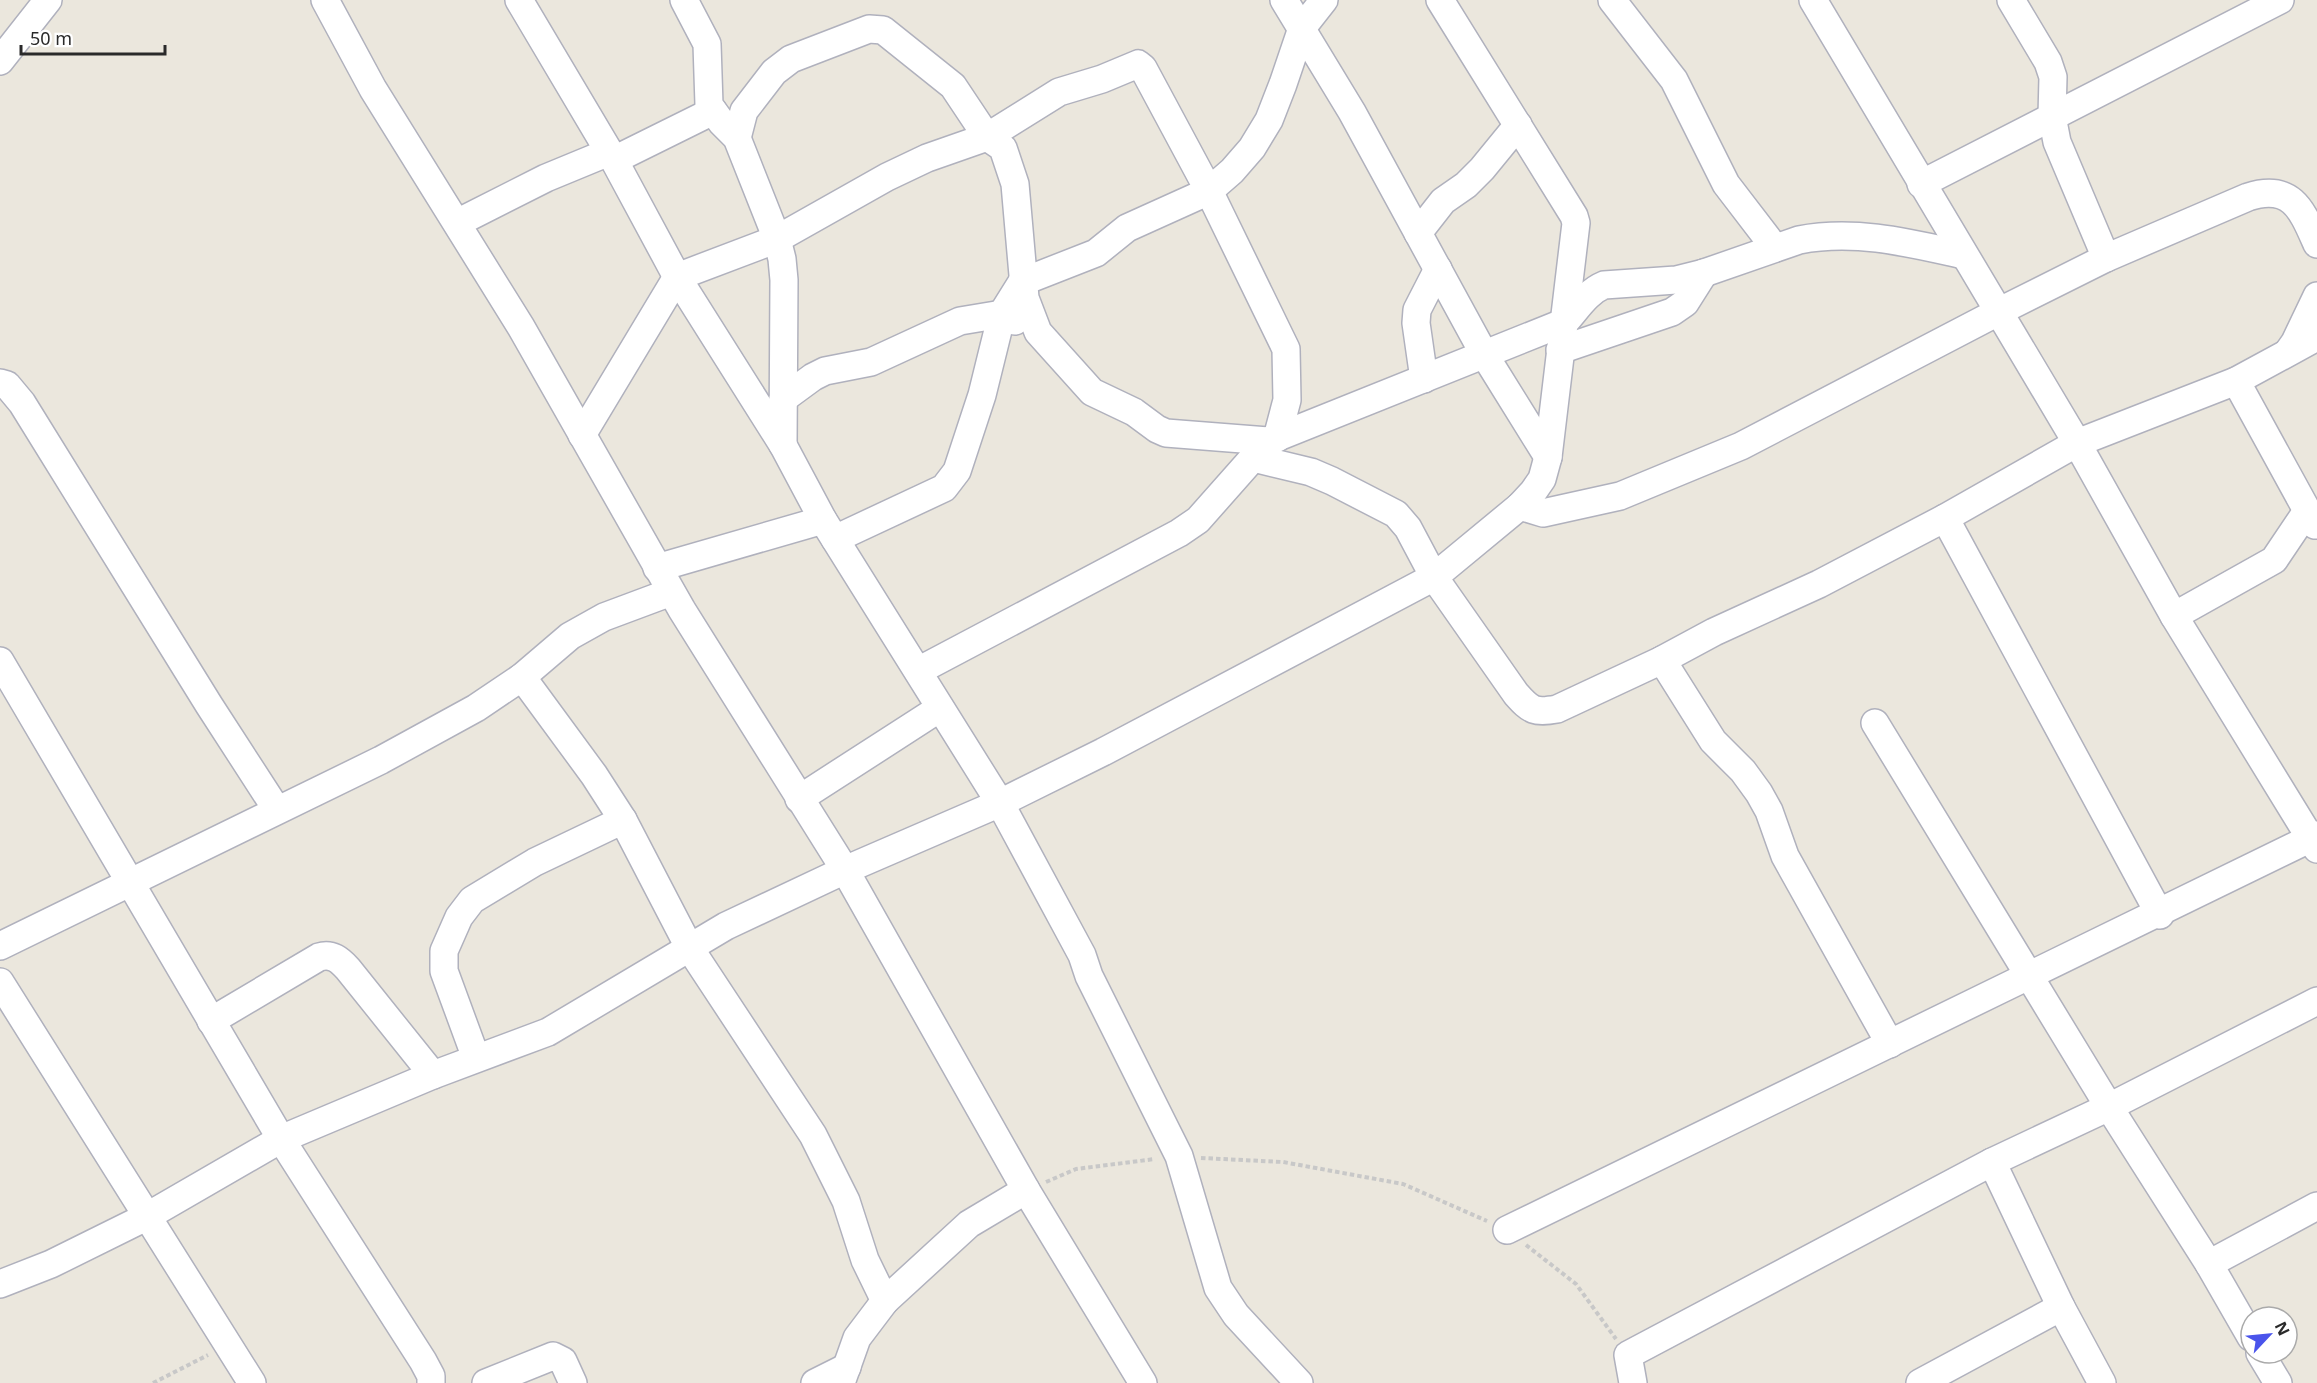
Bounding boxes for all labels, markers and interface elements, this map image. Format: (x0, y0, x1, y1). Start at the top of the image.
scale bar (21, 18, 165, 56)
text: 50 m (30, 26, 72, 50)
north arrow (2239, 1305, 2299, 1365)
text: N (2270, 1318, 2295, 1339)

